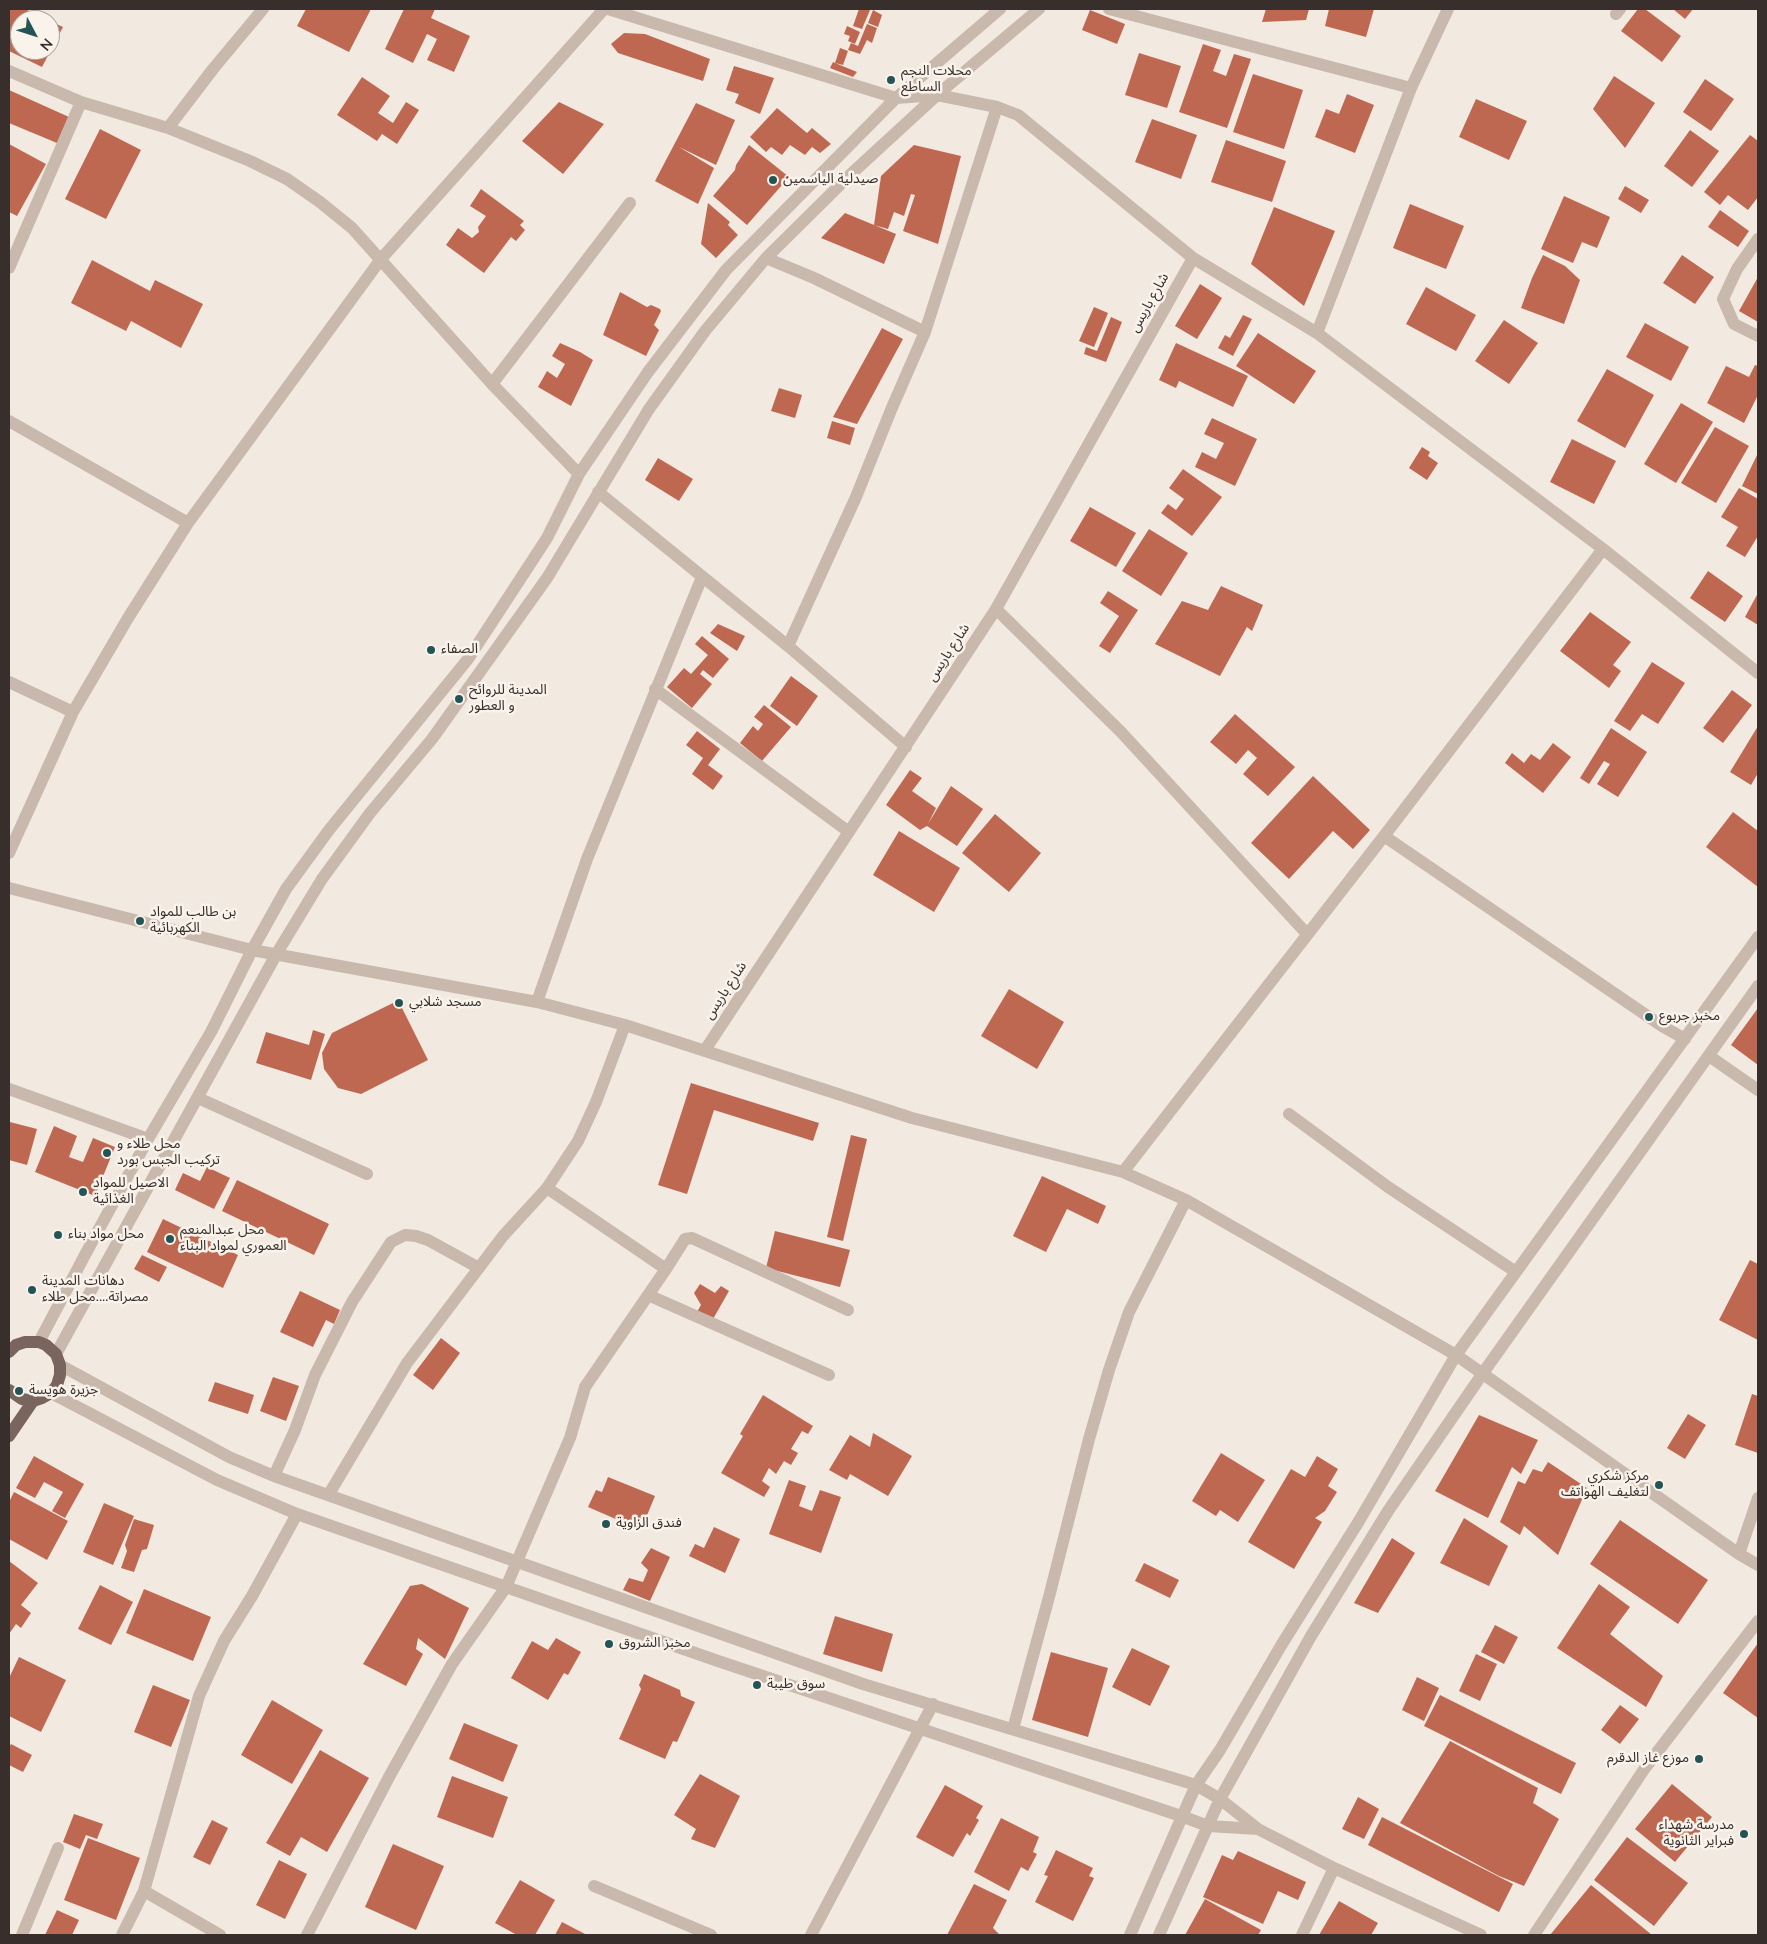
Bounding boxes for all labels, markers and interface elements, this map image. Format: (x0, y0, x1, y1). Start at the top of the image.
north arrow (10, 10, 60, 60)
text: N (35, 34, 57, 54)
place label: محلات النجم الساطع (901, 64, 972, 96)
marker: محلات النجم الساطع (885, 74, 897, 86)
place label: صيدلية الياسمين (783, 172, 878, 188)
marker: صيدلية الياسمين (767, 174, 779, 186)
street label: شارع باريس (1127, 270, 1173, 336)
street label: شارع باريس (924, 621, 974, 685)
place label: الصفاء (441, 642, 478, 658)
marker: الصفاء (425, 644, 437, 656)
place label: المدينة للروائح و العطور (469, 683, 547, 716)
marker: المدينة للروائح و العطور (453, 693, 465, 705)
place label: بن طالب للمواد الكهربائية (150, 905, 236, 938)
marker: بن طالب للمواد الكهربائية (134, 915, 146, 927)
street label: شارع باريس (701, 959, 751, 1023)
place label: مسجد شلابي (409, 995, 482, 1011)
marker: مسجد شلابي (393, 997, 405, 1009)
place label: مخبز جربوع (1659, 1009, 1720, 1025)
marker: مخبز جربوع (1643, 1011, 1655, 1023)
place label: محل طلاء و تركيب الجبس بورد (117, 1137, 220, 1170)
marker: محل طلاء و تركيب الجبس بورد (101, 1147, 113, 1159)
place label: الاصيل للمواد الغذائية (93, 1176, 169, 1208)
marker: الاصيل للمواد الغذائية (77, 1186, 89, 1198)
place label: محل عبدالمنعم العموري لمواد البناء (180, 1223, 287, 1256)
place label: محل مواد بناء (68, 1227, 144, 1243)
marker: محل مواد بناء (52, 1229, 64, 1241)
marker: محل عبدالمنعم العموري لمواد البناء (164, 1233, 176, 1245)
place label: دهانات المدينة مصراتة....محل طلاء (42, 1274, 149, 1306)
marker: دهانات المدينة مصراتة....محل طلاء (26, 1284, 38, 1296)
place label: جزيرة هويسة (29, 1383, 98, 1399)
marker: جزيرة هويسة (13, 1385, 25, 1397)
place label: مركز شكري لتغليف الهواتف (1561, 1469, 1649, 1501)
marker: مركز شكري لتغليف الهواتف (1653, 1479, 1665, 1491)
place label: فندق الزاوية (616, 1516, 682, 1532)
marker: فندق الزاوية (600, 1518, 612, 1530)
place label: مخبز الشروق (619, 1636, 691, 1652)
marker: مخبز الشروق (603, 1638, 615, 1650)
place label: سوق طيبة (767, 1677, 825, 1693)
marker: سوق طيبة (751, 1679, 763, 1691)
place label: موزع غاز الدقرم (1607, 1751, 1689, 1767)
marker: موزع غاز الدقرم (1693, 1753, 1705, 1765)
place label: مدرسة شهداء فبراير الثانوية (1658, 1818, 1734, 1850)
marker: مدرسة شهداء فبراير الثانوية (1738, 1828, 1750, 1840)

